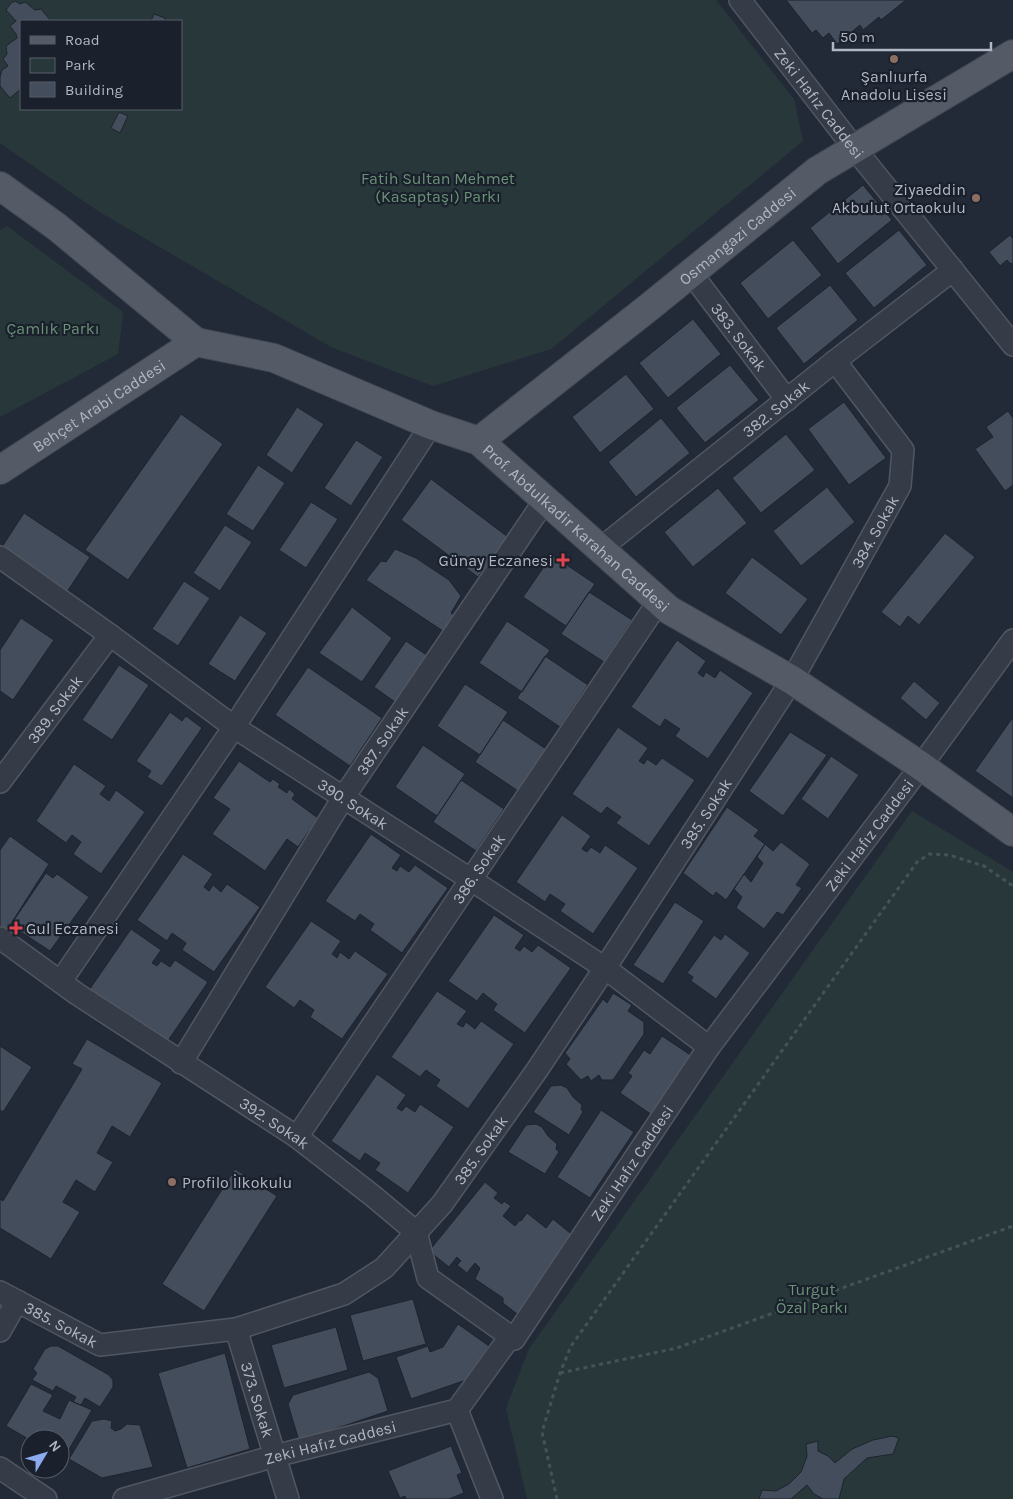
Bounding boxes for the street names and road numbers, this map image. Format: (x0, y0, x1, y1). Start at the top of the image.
street label: Zeki Hafız Caddesi (770, 44, 868, 163)
street label: Osmangazi Caddesi (675, 183, 800, 289)
street label: 383. Sokak (707, 299, 771, 375)
street label: Behçet Arabi Caddesi (29, 356, 169, 456)
street label: 382. Sokak (739, 376, 813, 441)
street label: Prof. Abdulkadir Karahan Caddesi (479, 440, 674, 616)
street label: 384. Sokak (847, 492, 903, 571)
street label: 389. Sokak (23, 672, 87, 747)
street label: 387. Sokak (352, 703, 412, 779)
street label: 390. Sokak (314, 774, 392, 834)
street label: 385. Sokak (676, 775, 736, 852)
street label: Zeki Hafız Caddesi (821, 775, 918, 895)
street label: 386. Sokak (448, 830, 509, 907)
street label: 392. Sokak (236, 1093, 313, 1153)
street label: Zeki Hafız Caddesi (587, 1102, 678, 1225)
street label: 385. Sokak (450, 1112, 512, 1188)
street label: 385. Sokak (21, 1298, 101, 1352)
street label: 373. Sokak (237, 1360, 278, 1440)
street label: Zeki Hafız Caddesi (262, 1417, 398, 1469)

